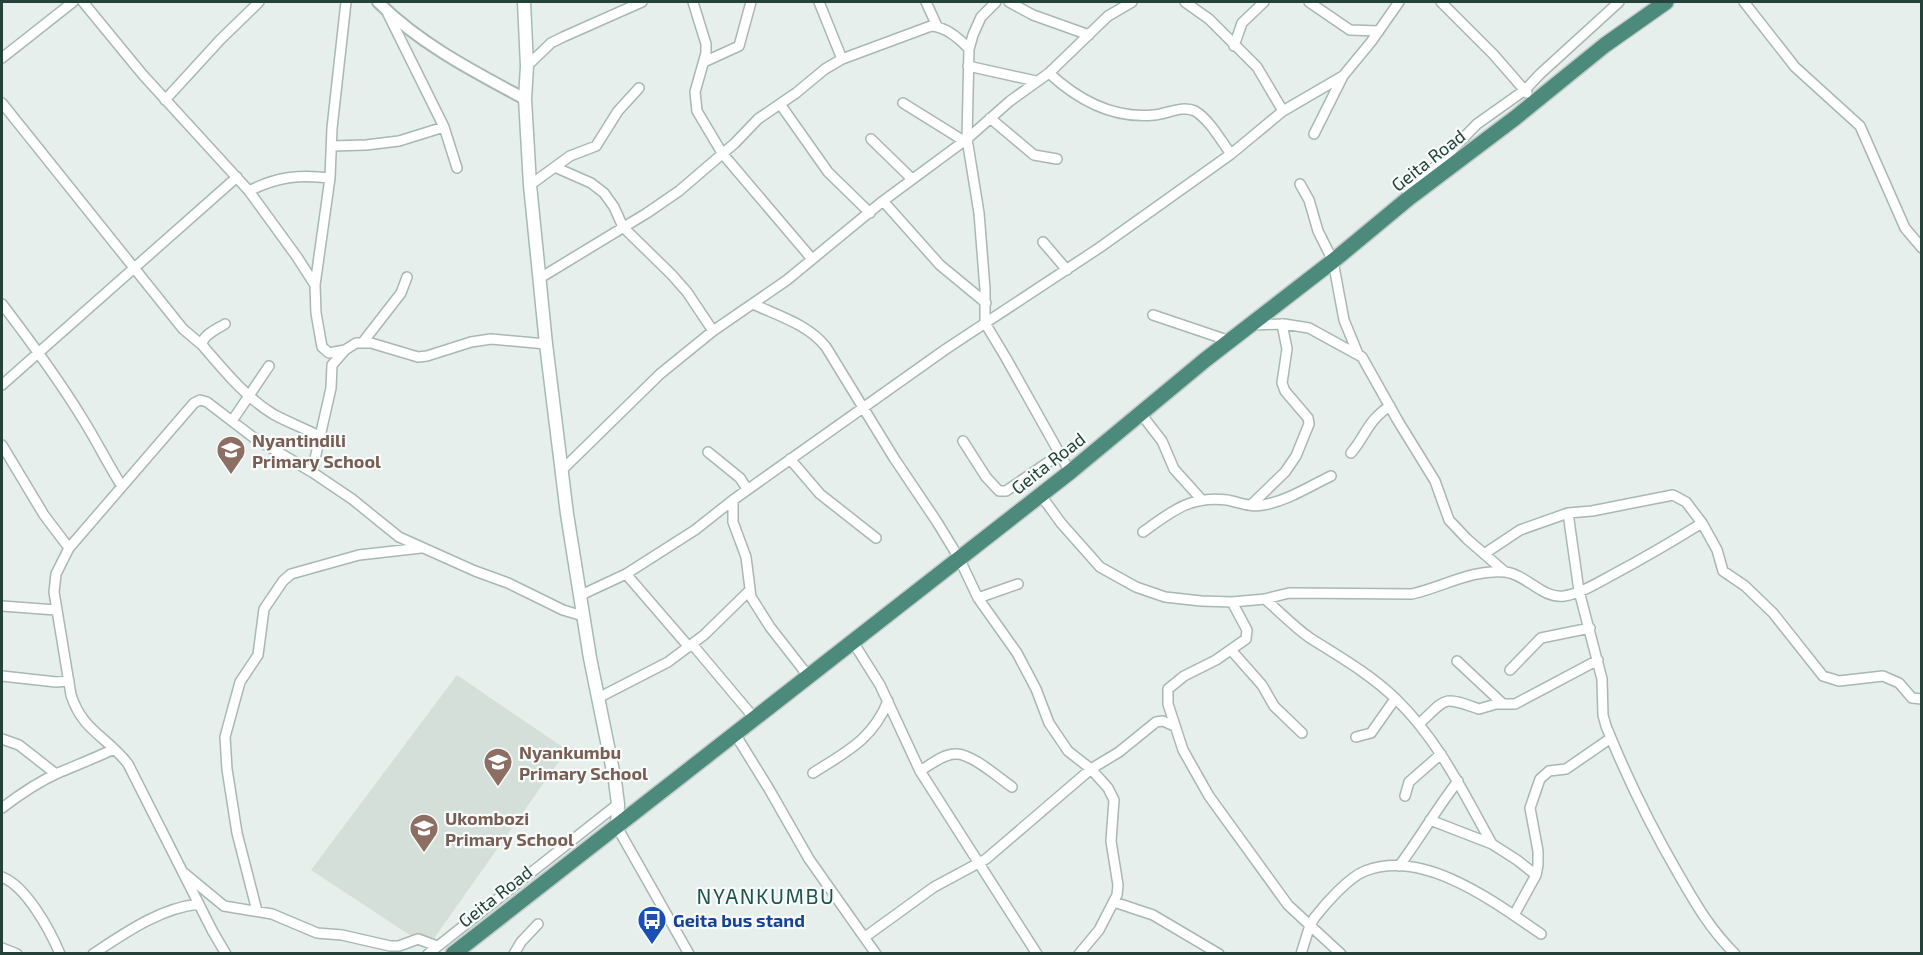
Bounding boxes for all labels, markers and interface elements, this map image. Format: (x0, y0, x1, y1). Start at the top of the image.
street label: Geita Road (1387, 124, 1469, 196)
street label: Geita Road (1007, 427, 1089, 499)
place label: Nyantindili Primary School (252, 429, 381, 472)
school or university icon: Nyantindili Primary School (215, 434, 247, 476)
place label: Nyankumbu Primary School (519, 741, 648, 784)
school or university icon: Nyankumbu Primary School (482, 746, 514, 788)
place label: Ukombozi Primary School (445, 807, 574, 850)
school or university icon: Ukombozi Primary School (408, 812, 440, 854)
street label: Geita Road (454, 860, 536, 932)
district label: NYANKUMBU (697, 883, 835, 908)
bus stop icon: Geita bus stand (636, 904, 668, 946)
place label: Geita bus stand (673, 909, 805, 931)

